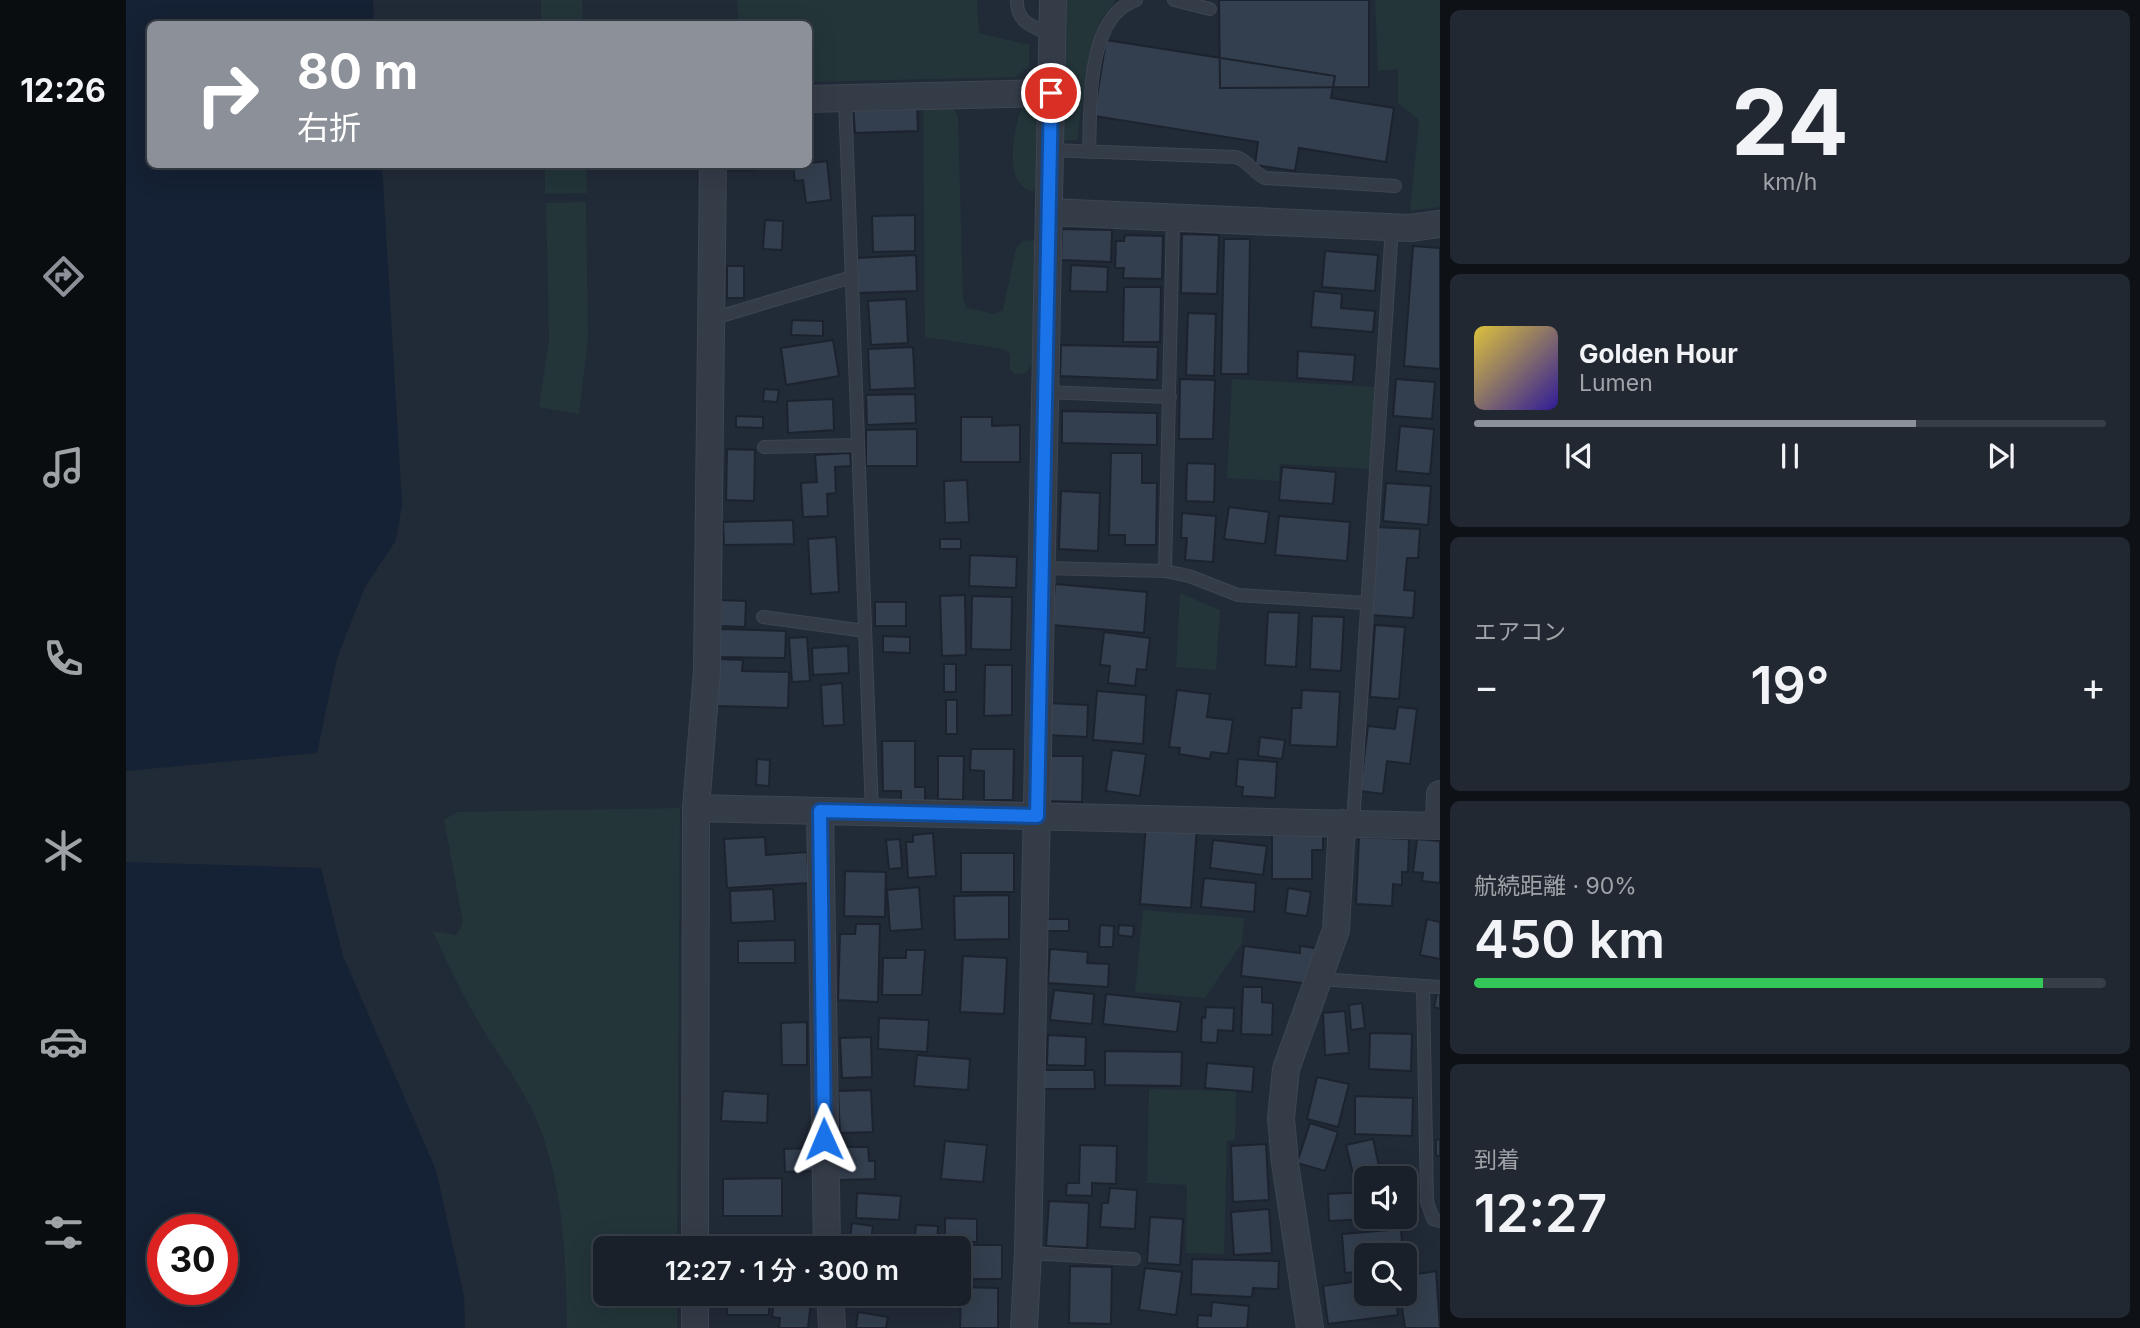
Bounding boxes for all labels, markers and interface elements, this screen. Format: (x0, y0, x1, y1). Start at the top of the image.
text: 80 m (297, 42, 418, 101)
icon: right (182, 49, 273, 140)
pin (1021, 63, 1081, 123)
text: 24 (1731, 67, 1849, 177)
text: 12:26 (20, 71, 106, 110)
icon: arrive (1032, 74, 1070, 112)
text: 右折 (297, 108, 361, 147)
text: km/h (1763, 168, 1817, 196)
icon: directions (39, 252, 88, 301)
text: Golden Hour (1579, 338, 1738, 369)
text: Lumen (1579, 369, 1653, 397)
icon: previous (1560, 437, 1598, 475)
icon: pause (1771, 437, 1809, 475)
icon: next (1982, 437, 2020, 475)
icon: music (39, 443, 88, 492)
text: エアコン (1474, 618, 1566, 646)
icon: phone (39, 634, 88, 683)
text: 19° (1750, 654, 1830, 717)
text: − (1474, 663, 1499, 709)
text: + (2081, 663, 2106, 709)
icon: climate (39, 826, 88, 875)
text: 航続距離 · 90% (1474, 872, 1637, 900)
text: 450 km (1474, 908, 1665, 971)
icon: car (39, 1017, 88, 1066)
position arrow (787, 1102, 861, 1176)
text: 到着 (1474, 1146, 1520, 1174)
map controls (1354, 1166, 1417, 1306)
button: sound (1354, 1166, 1417, 1229)
text: 12:27 (1474, 1182, 1607, 1245)
icon: filters (39, 1208, 88, 1257)
speed limit sign: 30 (147, 1214, 238, 1305)
button: search (1354, 1243, 1417, 1306)
text: 12:27 · 1 分 · 300 m (665, 1255, 899, 1286)

